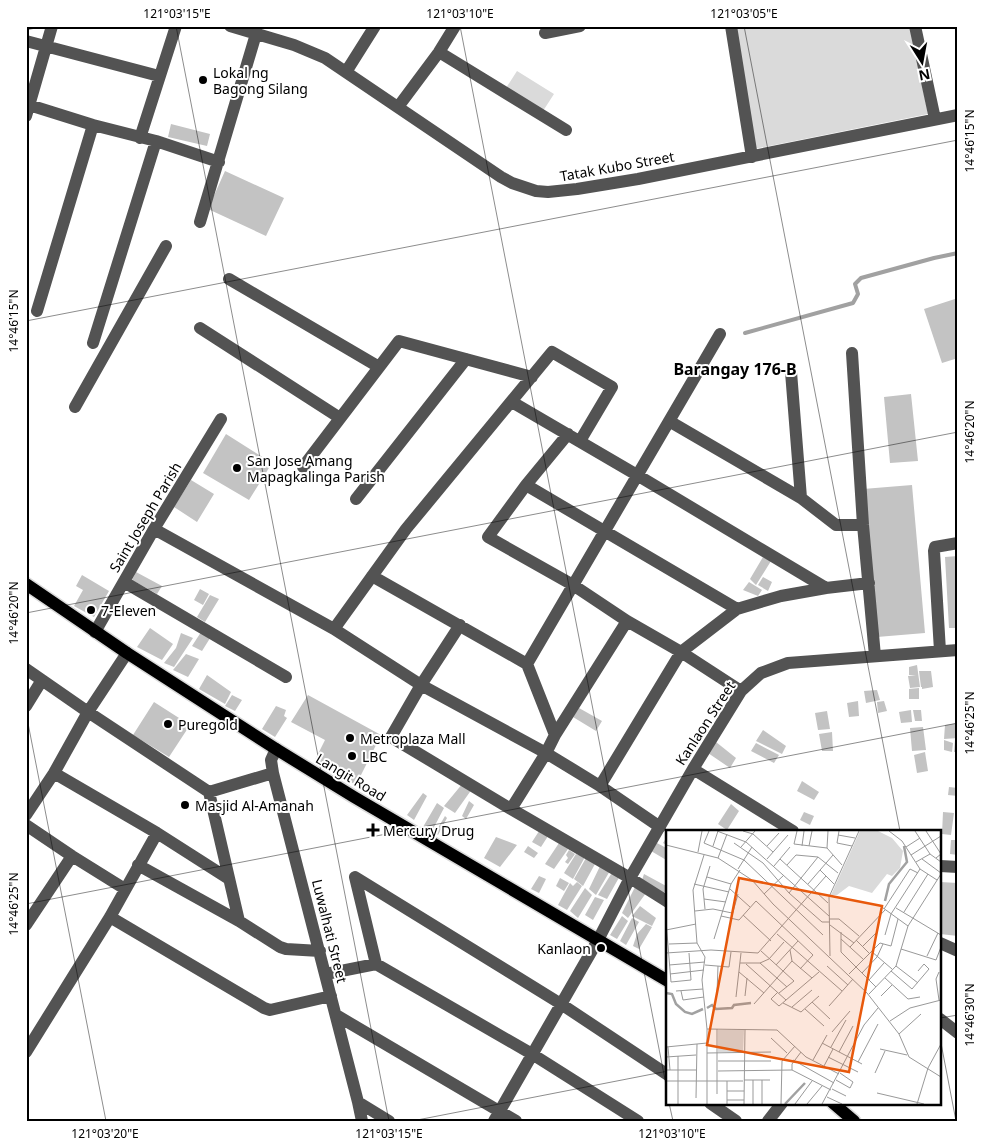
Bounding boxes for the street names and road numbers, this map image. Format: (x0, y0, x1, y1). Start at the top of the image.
street label: Tatak Kubo Street (558, 147, 676, 185)
street label: Saint Joseph Parish (105, 458, 185, 576)
street label: Kanlaon Street (671, 677, 739, 769)
street label: Langit Road (313, 749, 389, 805)
street label: Luwalhati Street (308, 877, 352, 985)

